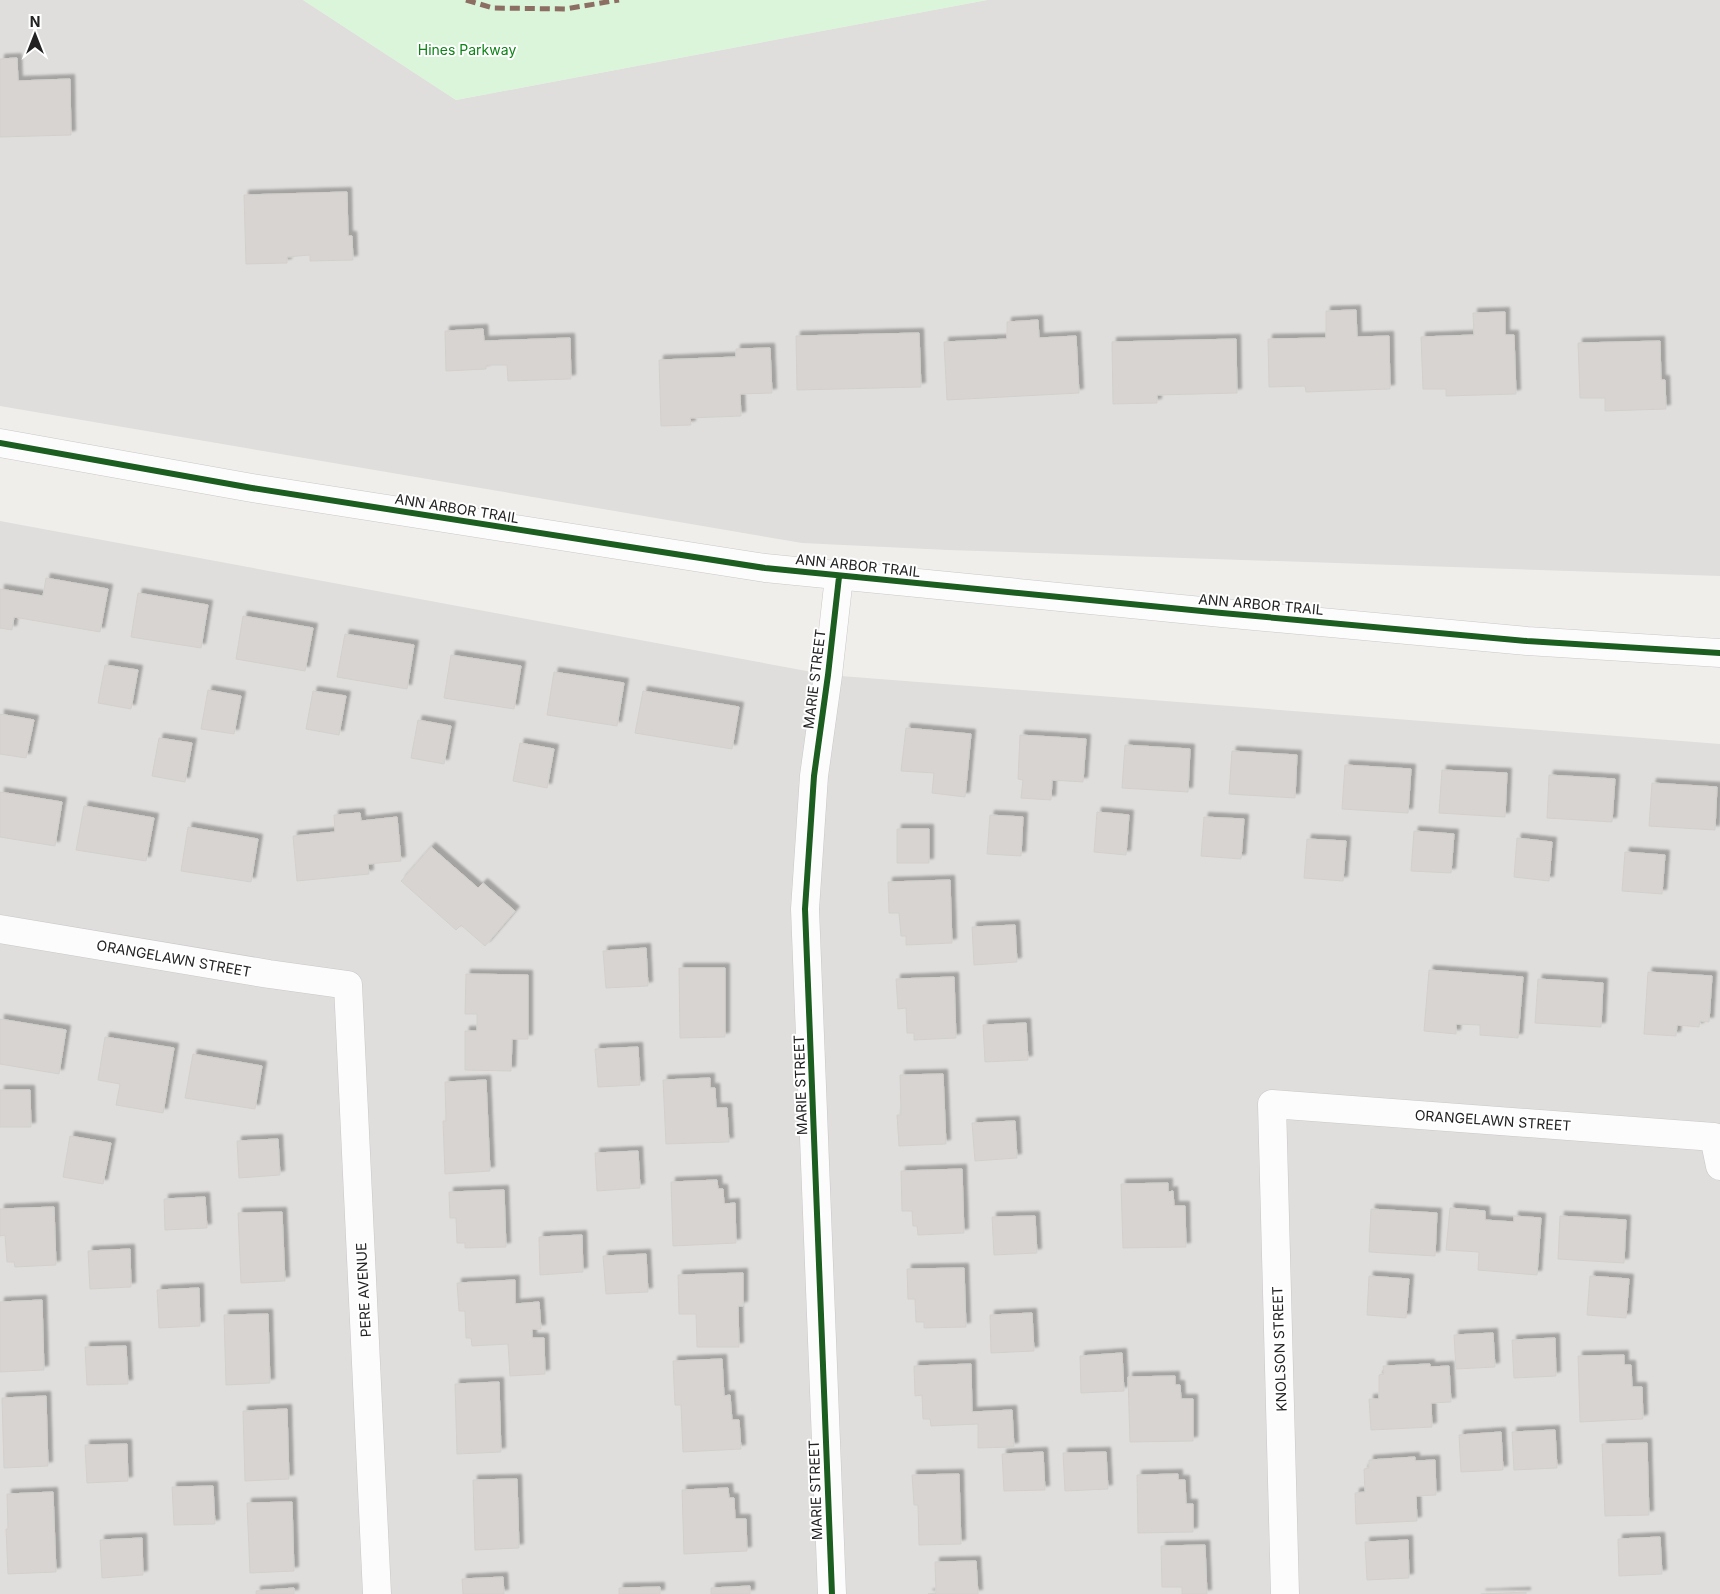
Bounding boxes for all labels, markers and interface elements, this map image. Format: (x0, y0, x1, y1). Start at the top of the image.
north arrow (10, 10, 60, 60)
text: N (30, 13, 40, 30)
park label: Hines Parkway (418, 41, 516, 58)
street label: ANN ARBOR TRAIL (394, 490, 520, 526)
street label: ANN ARBOR TRAIL (795, 550, 921, 580)
street label: ANN ARBOR TRAIL (1198, 590, 1324, 618)
street label: MARIE STREET (799, 628, 829, 730)
street label: ORANGELAWN STREET (95, 936, 253, 980)
street label: MARIE STREET (790, 1035, 810, 1135)
street label: ORANGELAWN STREET (1414, 1106, 1572, 1134)
street label: PERE AVENUE (352, 1242, 374, 1338)
street label: KNOLSON STREET (1268, 1286, 1290, 1412)
street label: MARIE STREET (805, 1440, 825, 1540)

